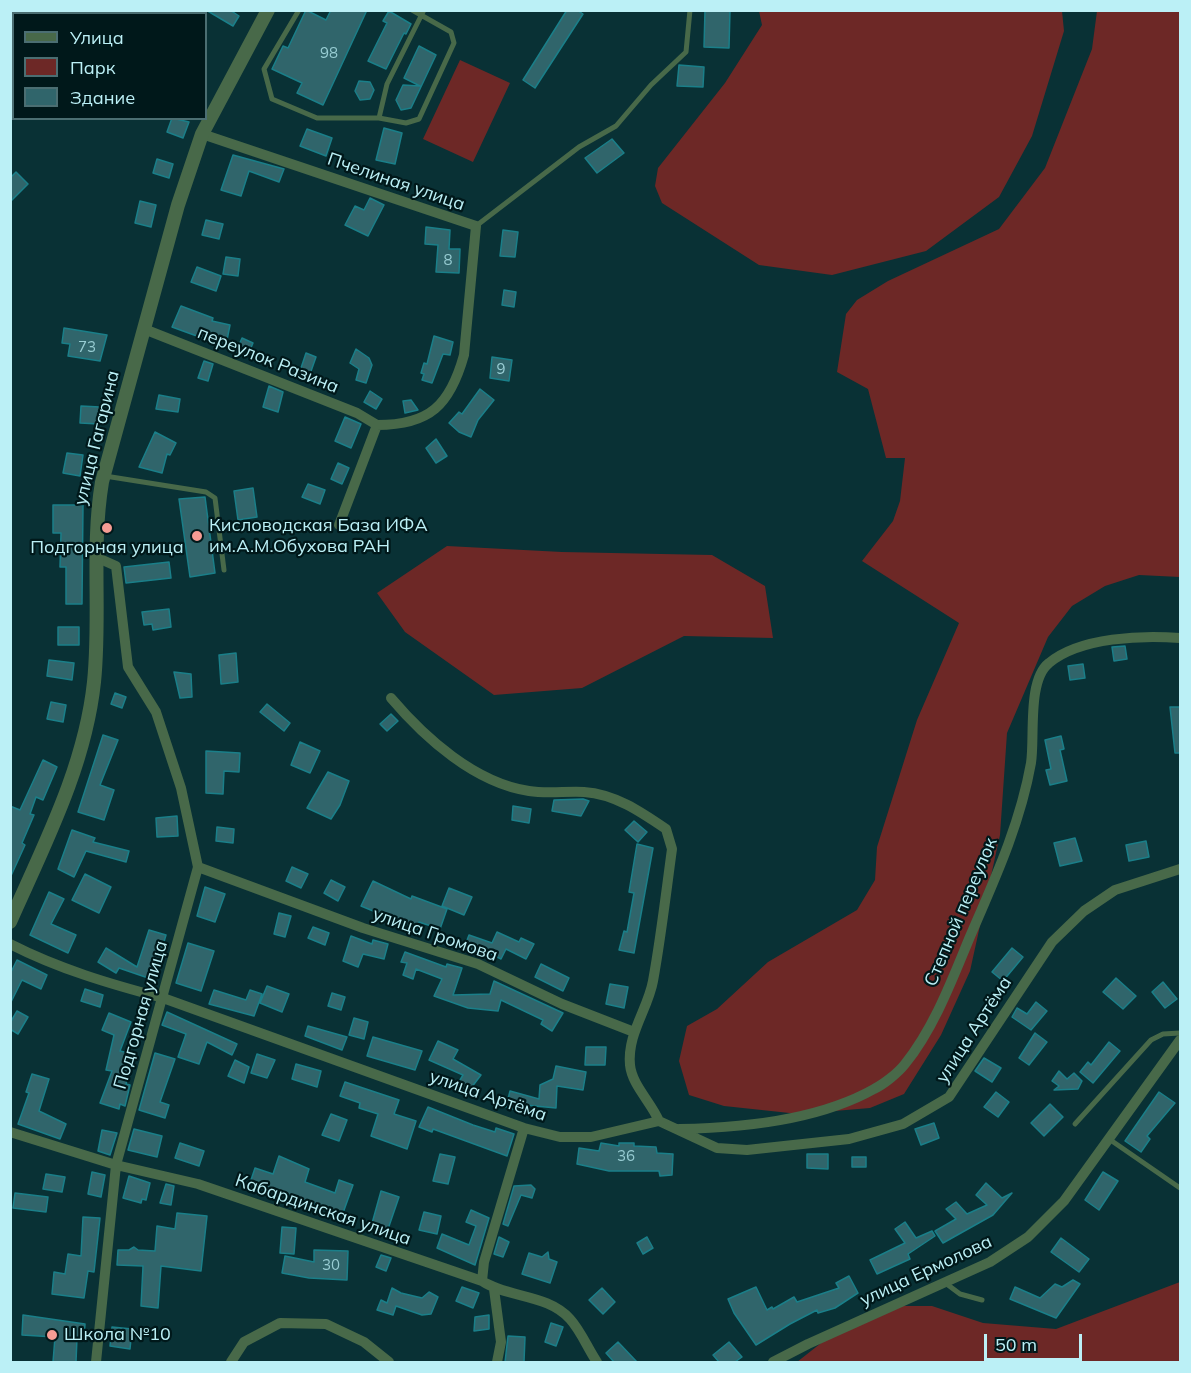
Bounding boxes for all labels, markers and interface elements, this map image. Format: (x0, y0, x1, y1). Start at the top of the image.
legend (12, 12, 207, 120)
text: Улица (70, 26, 124, 49)
house number: 98 (320, 44, 338, 62)
text: Парк (70, 56, 115, 79)
text: Здание (70, 86, 135, 109)
street label: Пчелиная улица (324, 148, 468, 216)
house number: 8 (444, 251, 452, 269)
street label: переулок Разина (194, 322, 342, 398)
house number: 73 (78, 338, 96, 356)
house number: 9 (497, 360, 505, 378)
street label: улица Гагарина (70, 368, 124, 508)
place label: Кисловодская База ИФА им.А.М.Обухова РАН (209, 515, 428, 558)
marker: Подгорная улица (100, 521, 114, 535)
marker: Кисловодская База ИФА им.А.М.Обухова РАН (190, 529, 204, 543)
place label: Подгорная улица (30, 537, 184, 559)
street label: Степной переулок (920, 835, 1002, 989)
street label: улица Громова (370, 904, 500, 966)
street label: Подгорная улица (109, 938, 173, 1092)
street label: улица Артёма (932, 973, 1016, 1087)
street label: улица Артёма (427, 1066, 549, 1126)
house number: 36 (617, 1147, 635, 1165)
street label: Кабардинская улица (232, 1170, 414, 1250)
street label: улица Ермолова (857, 1231, 995, 1311)
house number: 30 (322, 1256, 340, 1274)
scale bar (987, 1322, 1084, 1360)
place label: Школа №10 (64, 1324, 171, 1346)
marker: Школа №10 (45, 1328, 59, 1342)
text: 50 m (995, 1333, 1037, 1356)

